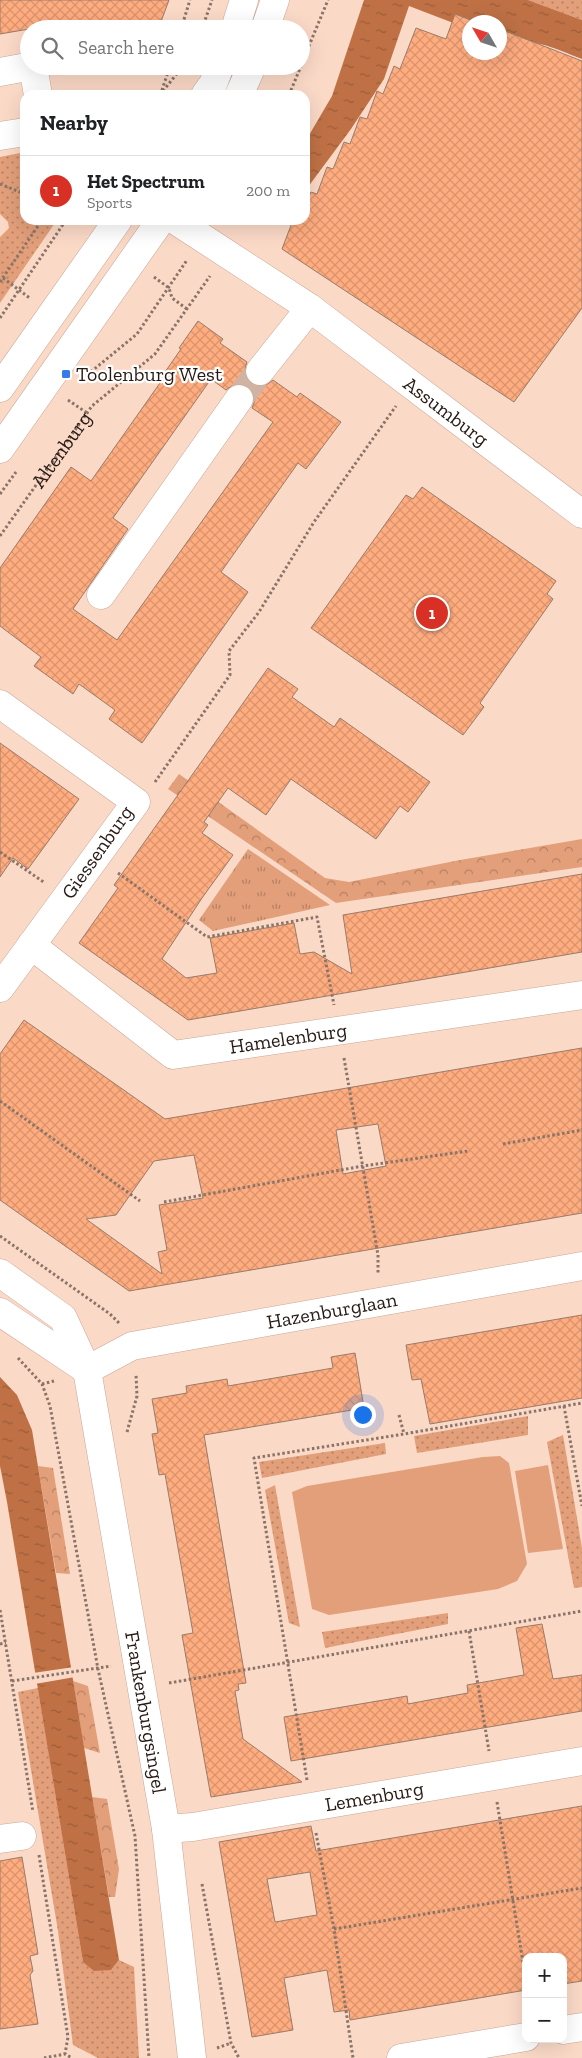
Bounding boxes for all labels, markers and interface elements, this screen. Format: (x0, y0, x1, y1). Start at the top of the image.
north arrow (462, 15, 507, 60)
search box (20, 20, 310, 75)
icon: search (38, 34, 66, 62)
text: Search here (78, 36, 174, 59)
text: Nearby (40, 110, 108, 135)
text: Het Spectrum (87, 170, 205, 193)
text: 1 (53, 181, 59, 200)
text: 200 m (246, 181, 290, 200)
text: Sports (87, 193, 132, 212)
place label: Toolenburg West (76, 362, 223, 386)
marker: Toolenburg West (60, 368, 72, 380)
street label: Assumburg (399, 371, 493, 451)
street label: Altenburg (26, 407, 96, 492)
pin: 1 (416, 594, 448, 632)
street label: Giessenburg (56, 801, 138, 903)
street label: Hamelenburg (228, 1018, 349, 1059)
street label: Hazenburglaan (265, 1287, 400, 1334)
your location (350, 1402, 376, 1428)
street label: Frankenburgsingel (120, 1629, 172, 1795)
street label: Lemenburg (323, 1776, 426, 1816)
map controls (522, 1953, 567, 2043)
button: + (522, 1953, 567, 1998)
button: − (522, 1998, 567, 2043)

